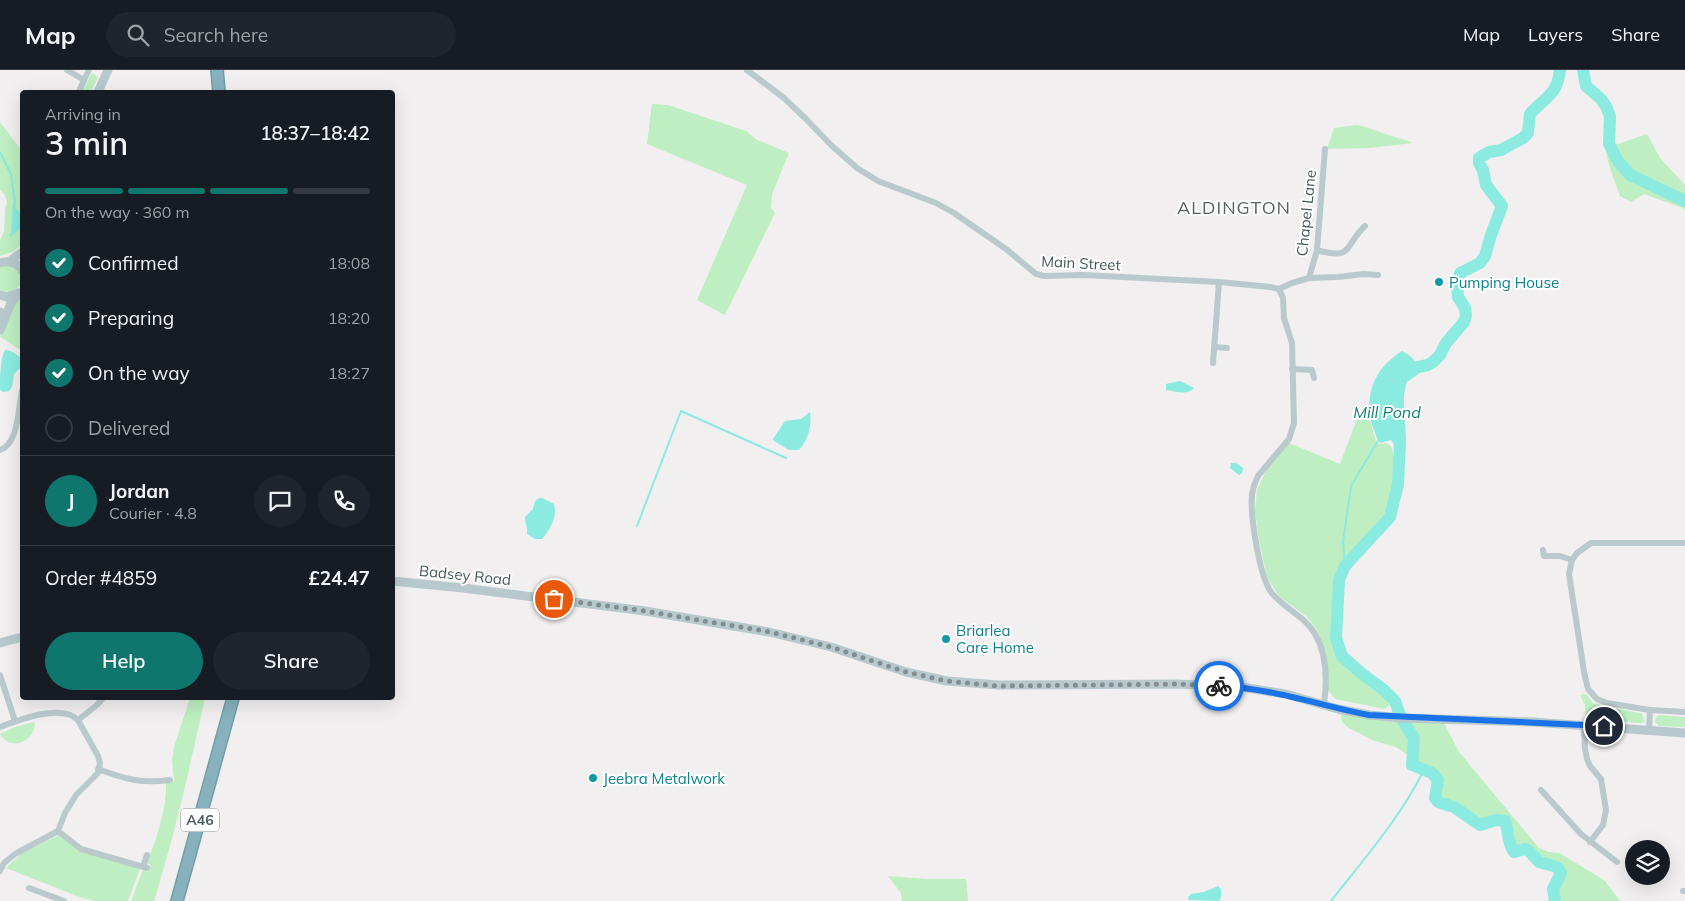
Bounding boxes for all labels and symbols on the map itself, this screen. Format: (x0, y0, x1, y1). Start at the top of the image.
street label: Chapel Lane (1292, 169, 1320, 257)
district label: ALDINGTON (1177, 196, 1291, 219)
street label: Main Street (1041, 251, 1121, 275)
place label: Pumping House (1449, 273, 1559, 292)
marker: Pumping House (1433, 276, 1445, 288)
water label: Mill Pond (1353, 402, 1421, 422)
street label: Badsey Road (418, 561, 512, 589)
pin (533, 578, 575, 620)
place label: Briarlea Care Home (956, 621, 1034, 657)
marker: Briarlea Care Home (940, 633, 952, 645)
courier (1194, 661, 1244, 711)
pin (1583, 705, 1625, 747)
place label: Jeebra Metalwork (603, 769, 725, 788)
marker: Jeebra Metalwork (587, 772, 599, 784)
road number: A46 (181, 808, 219, 832)

